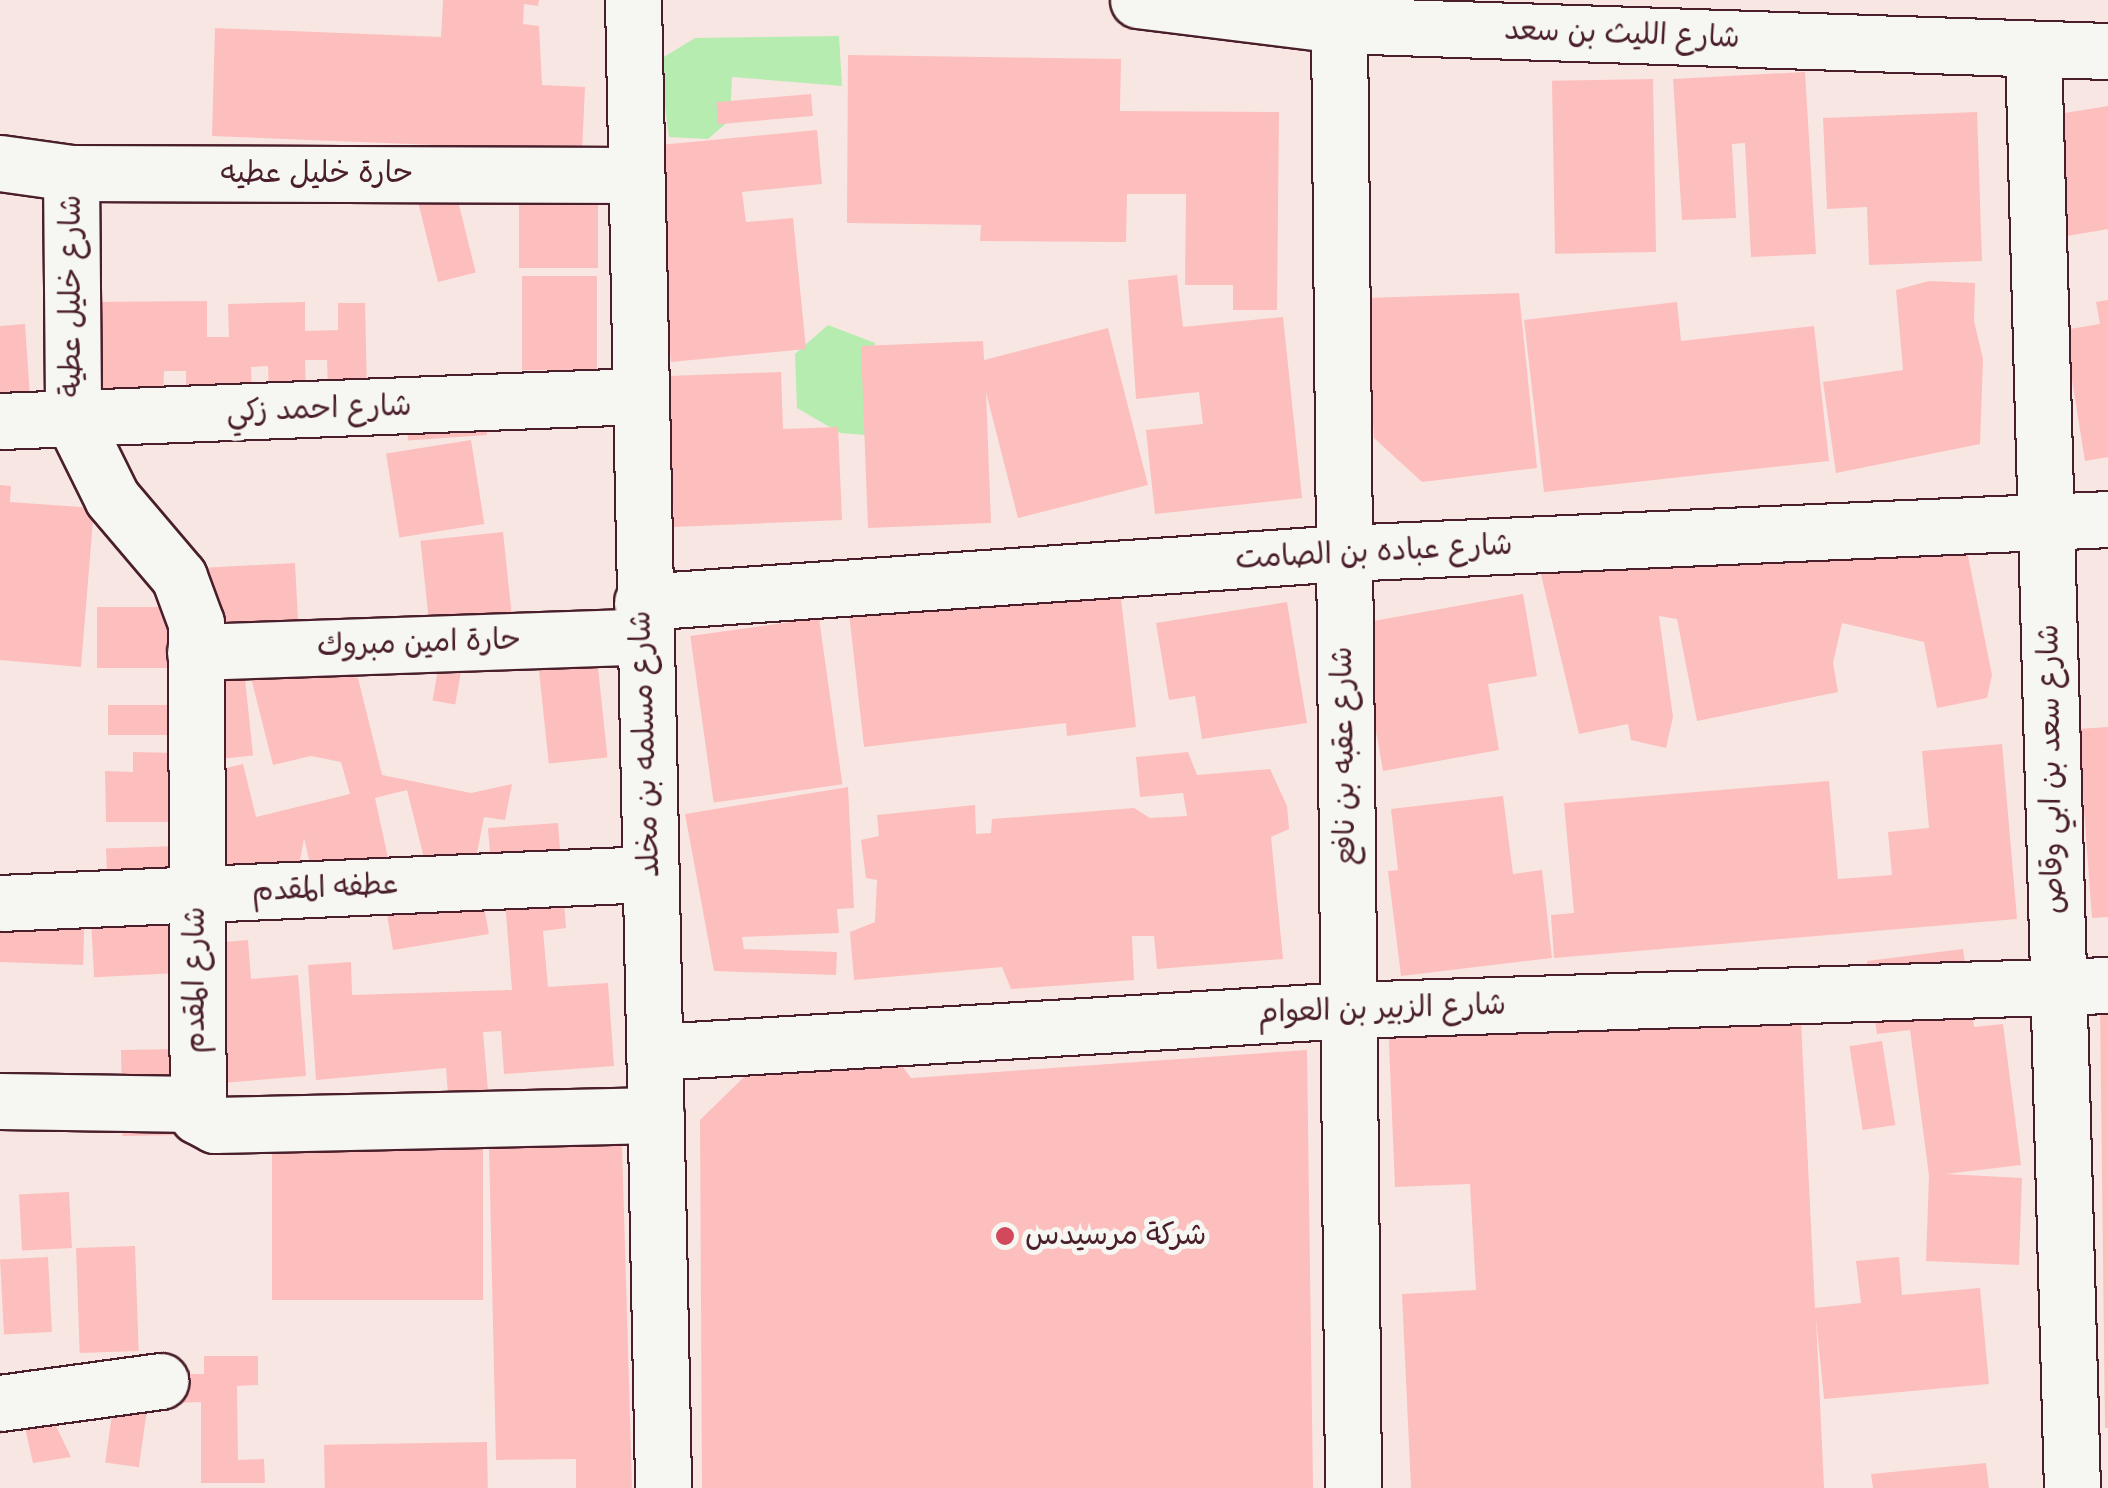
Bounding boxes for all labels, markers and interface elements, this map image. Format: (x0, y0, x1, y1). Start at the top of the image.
street label: شارع الليث بن سعد (1504, 13, 1740, 57)
street label: حارة خليل عطيه (221, 156, 413, 192)
street label: شارع خليل عطية (54, 195, 90, 397)
street label: شارع احمد زكي (226, 389, 412, 431)
street label: شارع عباده بن الصامت (1234, 528, 1514, 578)
street label: شارع مسلمه بن مخلد (623, 610, 669, 878)
street label: حارة امين مبروك (316, 622, 522, 666)
street label: شارع سعد بن ابي وقاص (2031, 624, 2073, 914)
street label: شارع عقبه بن نافع (1325, 646, 1365, 866)
street label: عطفه المقدم (251, 867, 399, 911)
street label: شارع المقدم (178, 906, 214, 1054)
street label: شارع الزبير بن العوام (1257, 988, 1507, 1032)
place label: شركة مرسيدس (1025, 1218, 1206, 1254)
marker: شركة مرسيدس (994, 1225, 1016, 1247)

